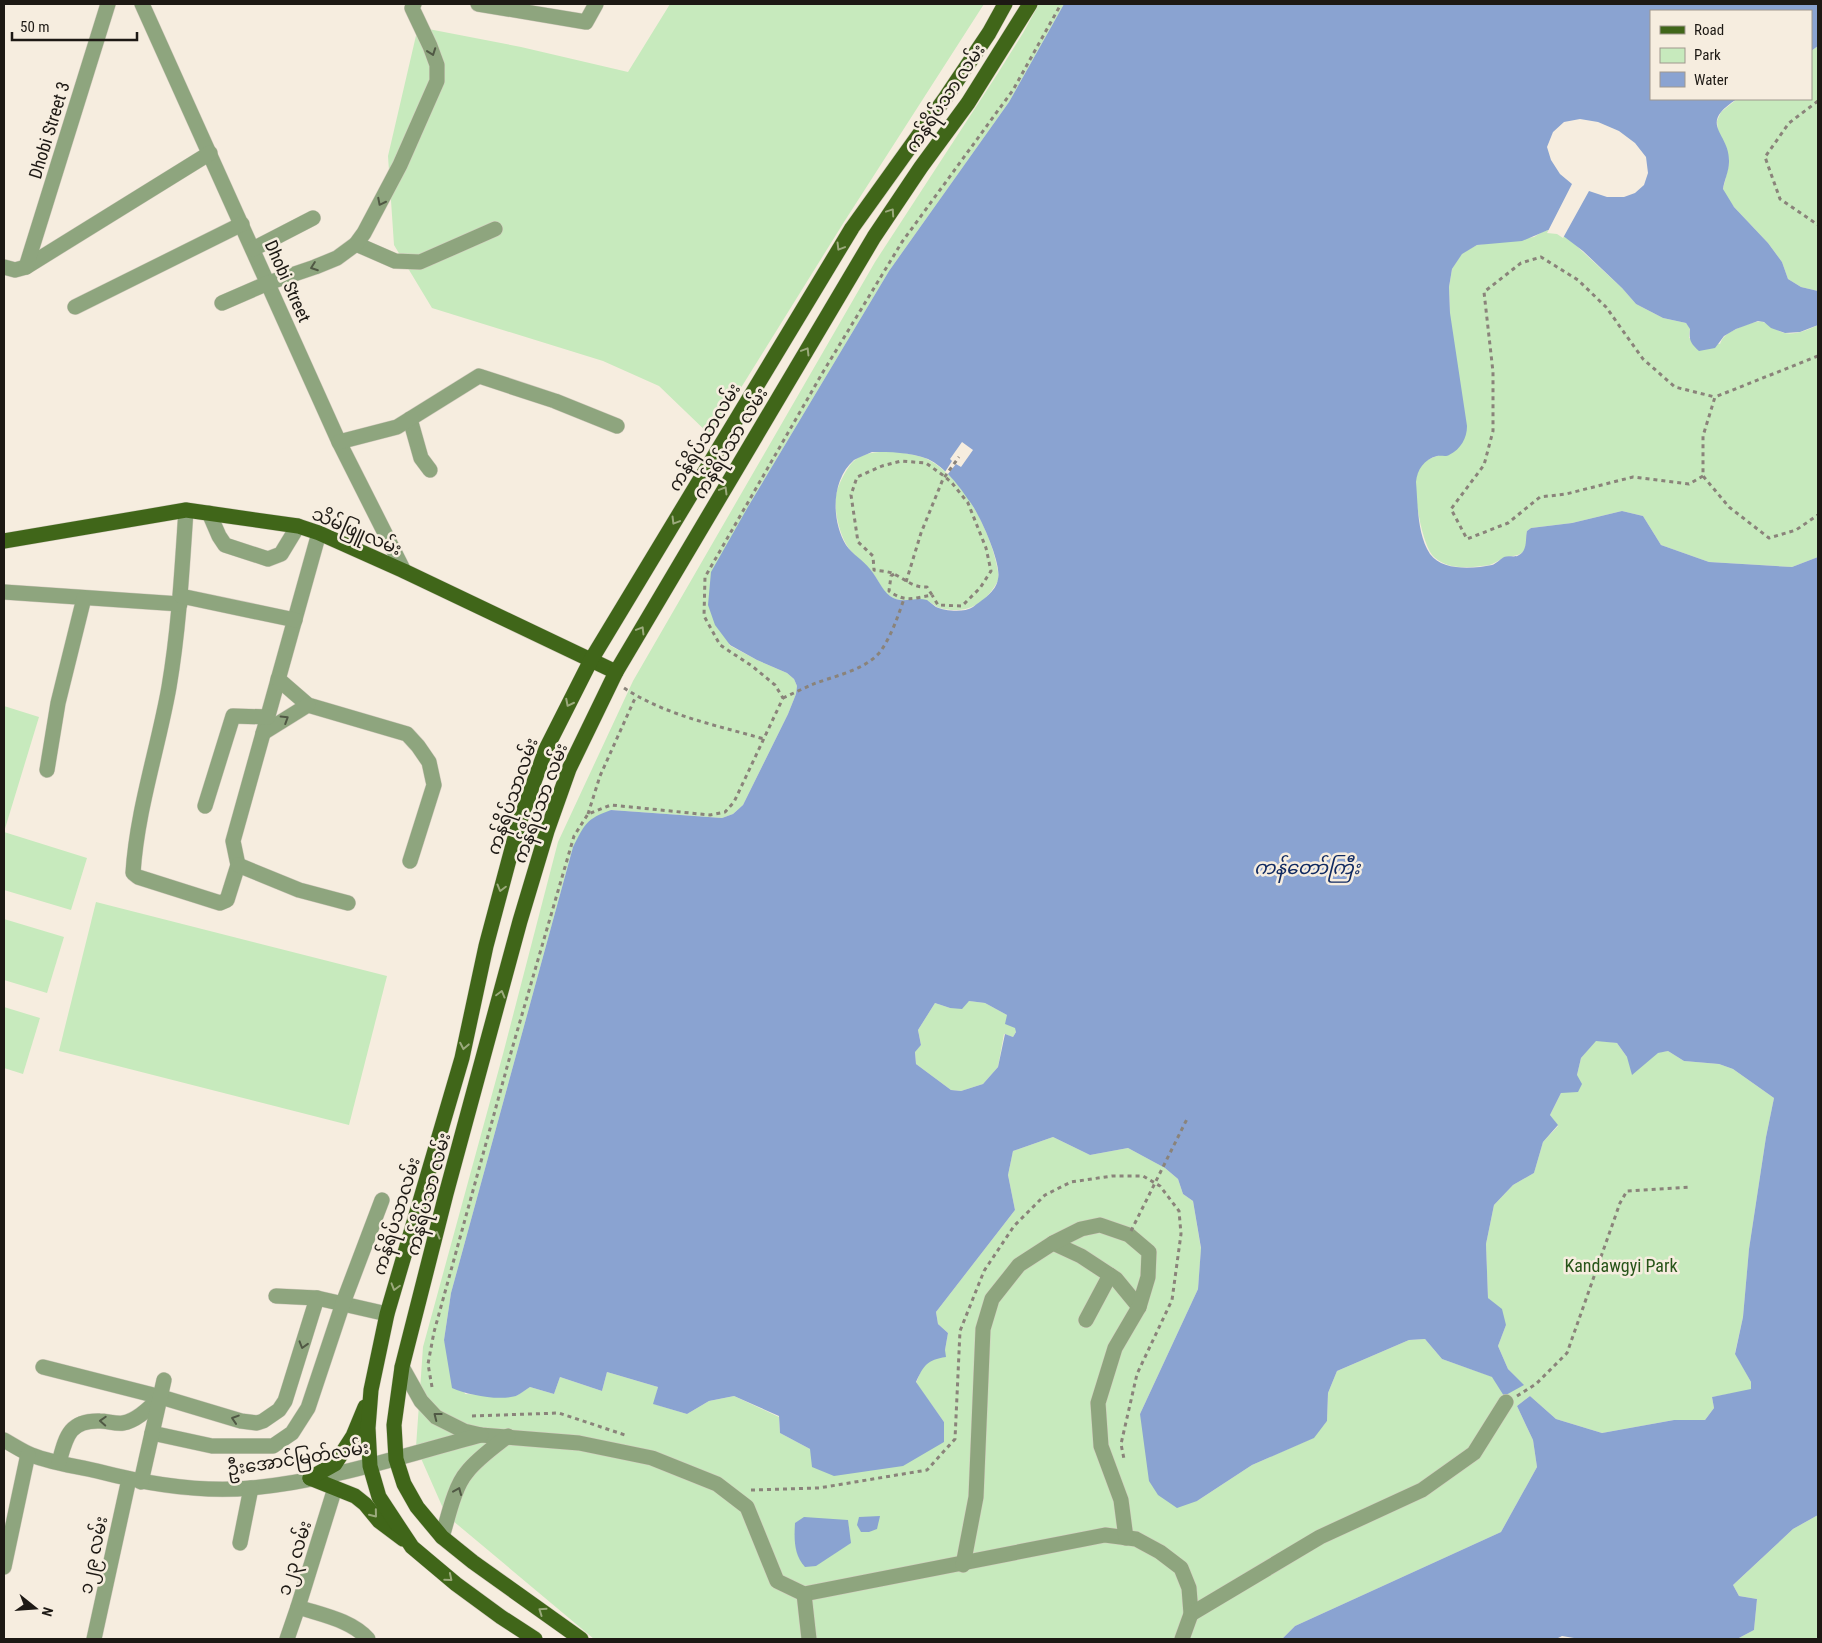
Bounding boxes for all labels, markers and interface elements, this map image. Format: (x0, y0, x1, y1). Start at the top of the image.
scale bar (12, 10, 138, 42)
legend (1650, 10, 1812, 100)
text: 50 m (20, 18, 50, 36)
text: Road (1694, 21, 1724, 39)
street label: ကန်ရိပ်သာ လမ်း (898, 38, 993, 159)
text: Park (1694, 46, 1721, 64)
one-way arrow (426, 47, 436, 56)
text: Water (1694, 71, 1729, 89)
street label: Dhobi Street 3 (24, 79, 74, 181)
one-way arrow (377, 196, 387, 205)
one-way arrow (885, 208, 894, 218)
street label: Dhobi Street (261, 237, 315, 325)
one-way arrow (837, 241, 847, 250)
one-way arrow (310, 261, 319, 271)
one-way arrow (800, 347, 810, 356)
street label: ကန်ရိပ်သာလမ်း (661, 378, 749, 497)
street label: ကန်ရိပ်သာ လမ်း (686, 382, 776, 505)
one-way arrow (717, 487, 727, 496)
street label: သိမ်ဖြူလမ်း (307, 500, 406, 564)
one-way arrow (671, 515, 681, 524)
one-way arrow (634, 627, 644, 636)
one-way arrow (565, 698, 575, 707)
one-way arrow (280, 716, 289, 725)
street label: ကန်ရိပ်သာလမ်း (479, 734, 547, 859)
street label: ကန်ရိပ်သာ လမ်း (506, 739, 576, 868)
water label: ကန်တော်ကြီး (1254, 854, 1362, 883)
one-way arrow (497, 884, 507, 892)
one-way arrow (495, 989, 506, 998)
one-way arrow (459, 1042, 469, 1051)
street label: ကန်ရိပ်သာ လမ်း (399, 1129, 459, 1259)
street label: ကန်ရိပ်သာလမ်း (365, 1154, 429, 1279)
one-way arrow (430, 1230, 441, 1239)
park label: Kandawgyi Park (1564, 1255, 1678, 1276)
one-way arrow (390, 1282, 401, 1291)
one-way arrow (298, 1340, 308, 1348)
one-way arrow (433, 1413, 442, 1422)
one-way arrow (231, 1415, 239, 1425)
one-way arrow (99, 1416, 107, 1427)
street label: ဦးအောင်မြတ်လမ်း (225, 1434, 371, 1485)
one-way arrow (451, 1487, 462, 1496)
one-way arrow (368, 1509, 377, 1518)
street label: ၁၂၉ လမ်း (73, 1514, 116, 1597)
street label: ၁၂၃ လမ်း (271, 1517, 320, 1599)
one-way arrow (443, 1572, 452, 1581)
north arrow (10, 1583, 60, 1633)
text: N (39, 1605, 56, 1618)
one-way arrow (538, 1608, 547, 1617)

